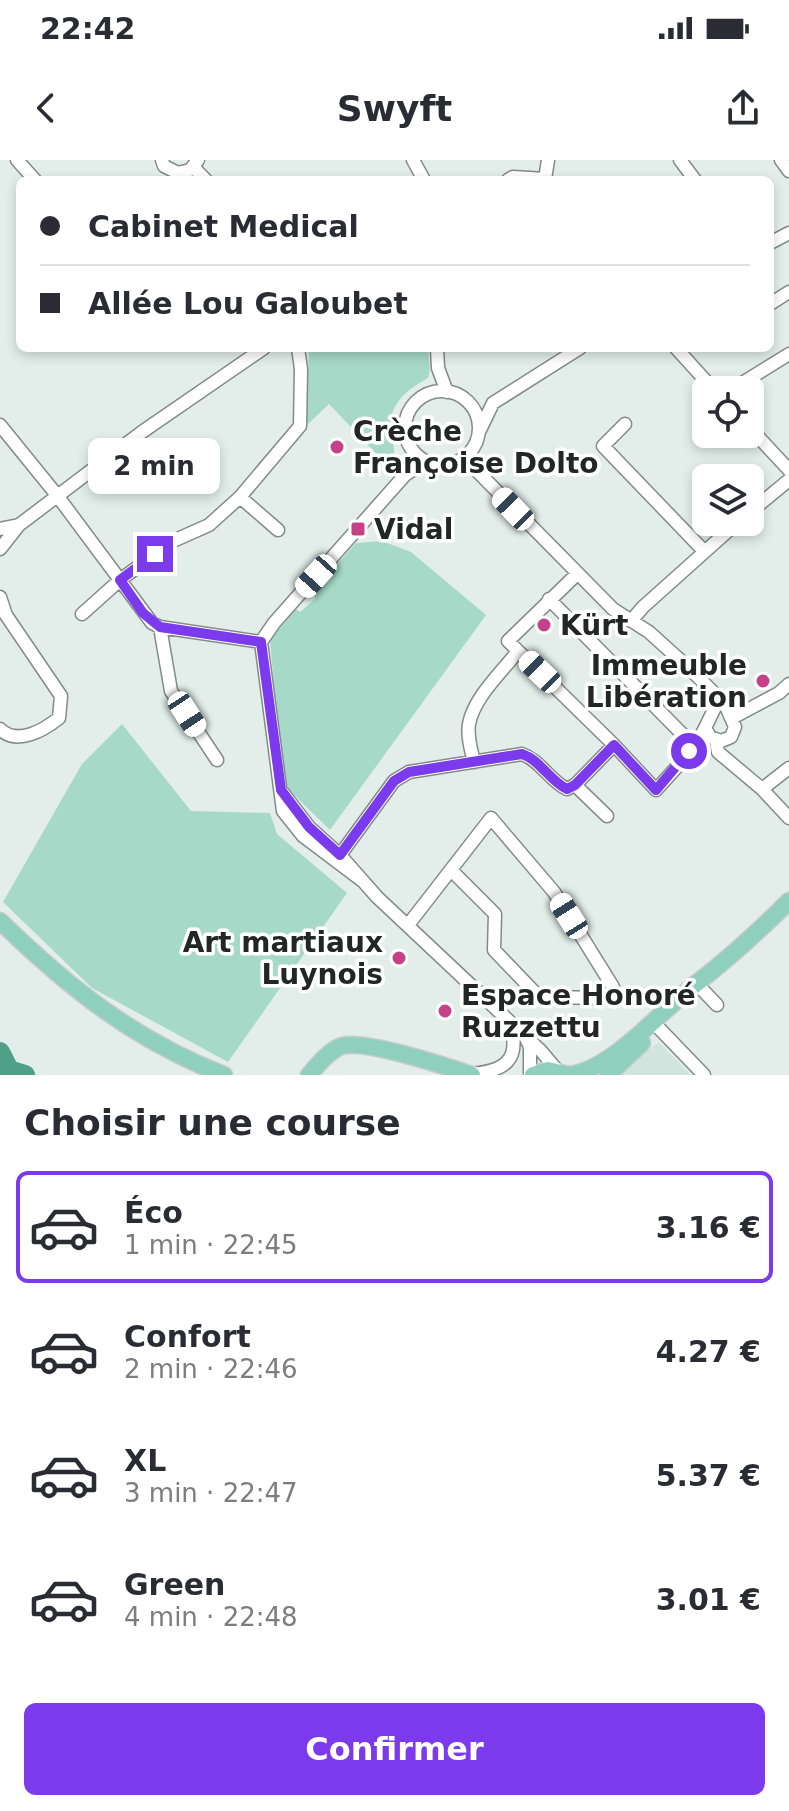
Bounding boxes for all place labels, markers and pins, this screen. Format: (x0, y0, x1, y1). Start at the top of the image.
place label: Crèche Françoise Dolto (353, 415, 599, 480)
marker: Crèche Françoise Dolto (328, 438, 346, 456)
place label: Vidal (374, 513, 453, 546)
marker: Vidal (349, 520, 367, 538)
place label: Kürt (560, 609, 628, 642)
marker: Kürt (535, 616, 553, 634)
place label: Immeuble Libération (586, 649, 747, 714)
marker: Immeuble Libération (754, 672, 772, 690)
place label: Art martiaux Luynois (183, 926, 383, 991)
marker: Art martiaux Luynois (390, 949, 408, 967)
place label: Espace Honoré Ruzzettu (461, 979, 696, 1044)
marker: Espace Honoré Ruzzettu (436, 1002, 454, 1020)

